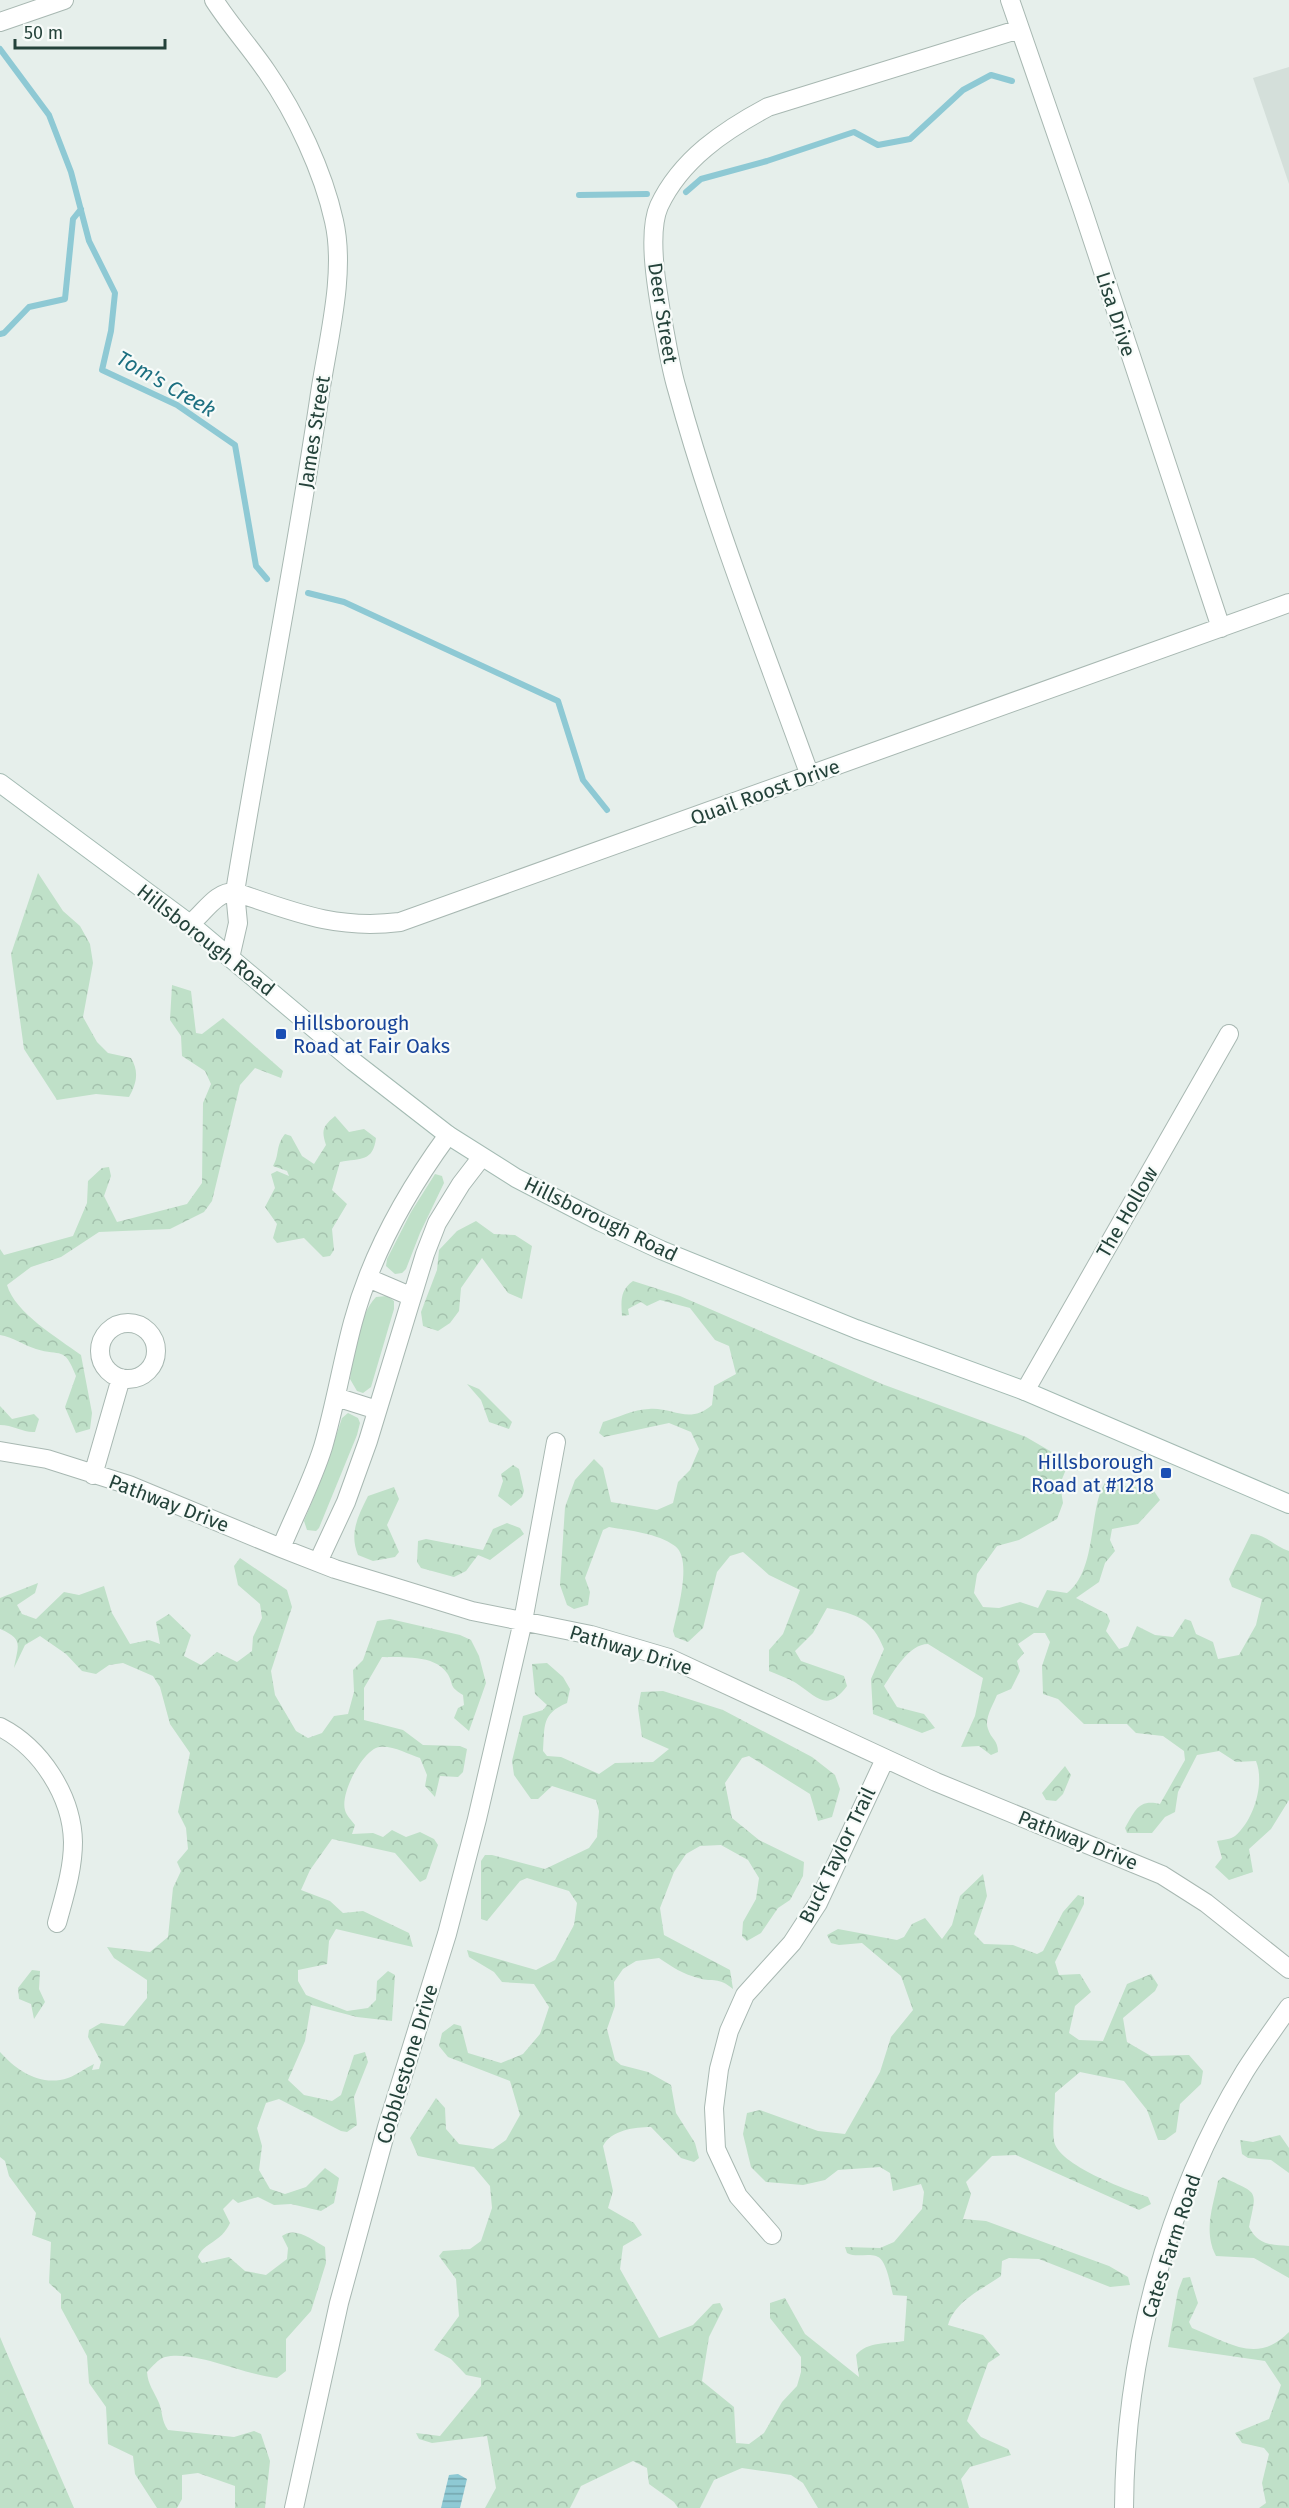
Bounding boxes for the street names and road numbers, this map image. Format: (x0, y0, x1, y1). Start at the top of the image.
street label: Deer Street (643, 261, 683, 366)
street label: Lisa Drive (1091, 269, 1141, 359)
street label: James Street (293, 373, 335, 490)
street label: Quail Roost Drive (687, 754, 843, 830)
street label: Hillsborough Road (132, 879, 280, 1001)
street label: The Hollow (1091, 1162, 1163, 1262)
street label: Hillsborough Road (520, 1171, 682, 1267)
street label: Pathway Drive (105, 1469, 233, 1537)
street label: Pathway Drive (567, 1620, 695, 1680)
street label: Buck Taylor Trail (794, 1783, 880, 1927)
street label: Pathway Drive (1015, 1805, 1141, 1875)
street label: Cobblestone Drive (371, 1981, 443, 2147)
street label: Cates Farm Road (1136, 2171, 1206, 2321)

